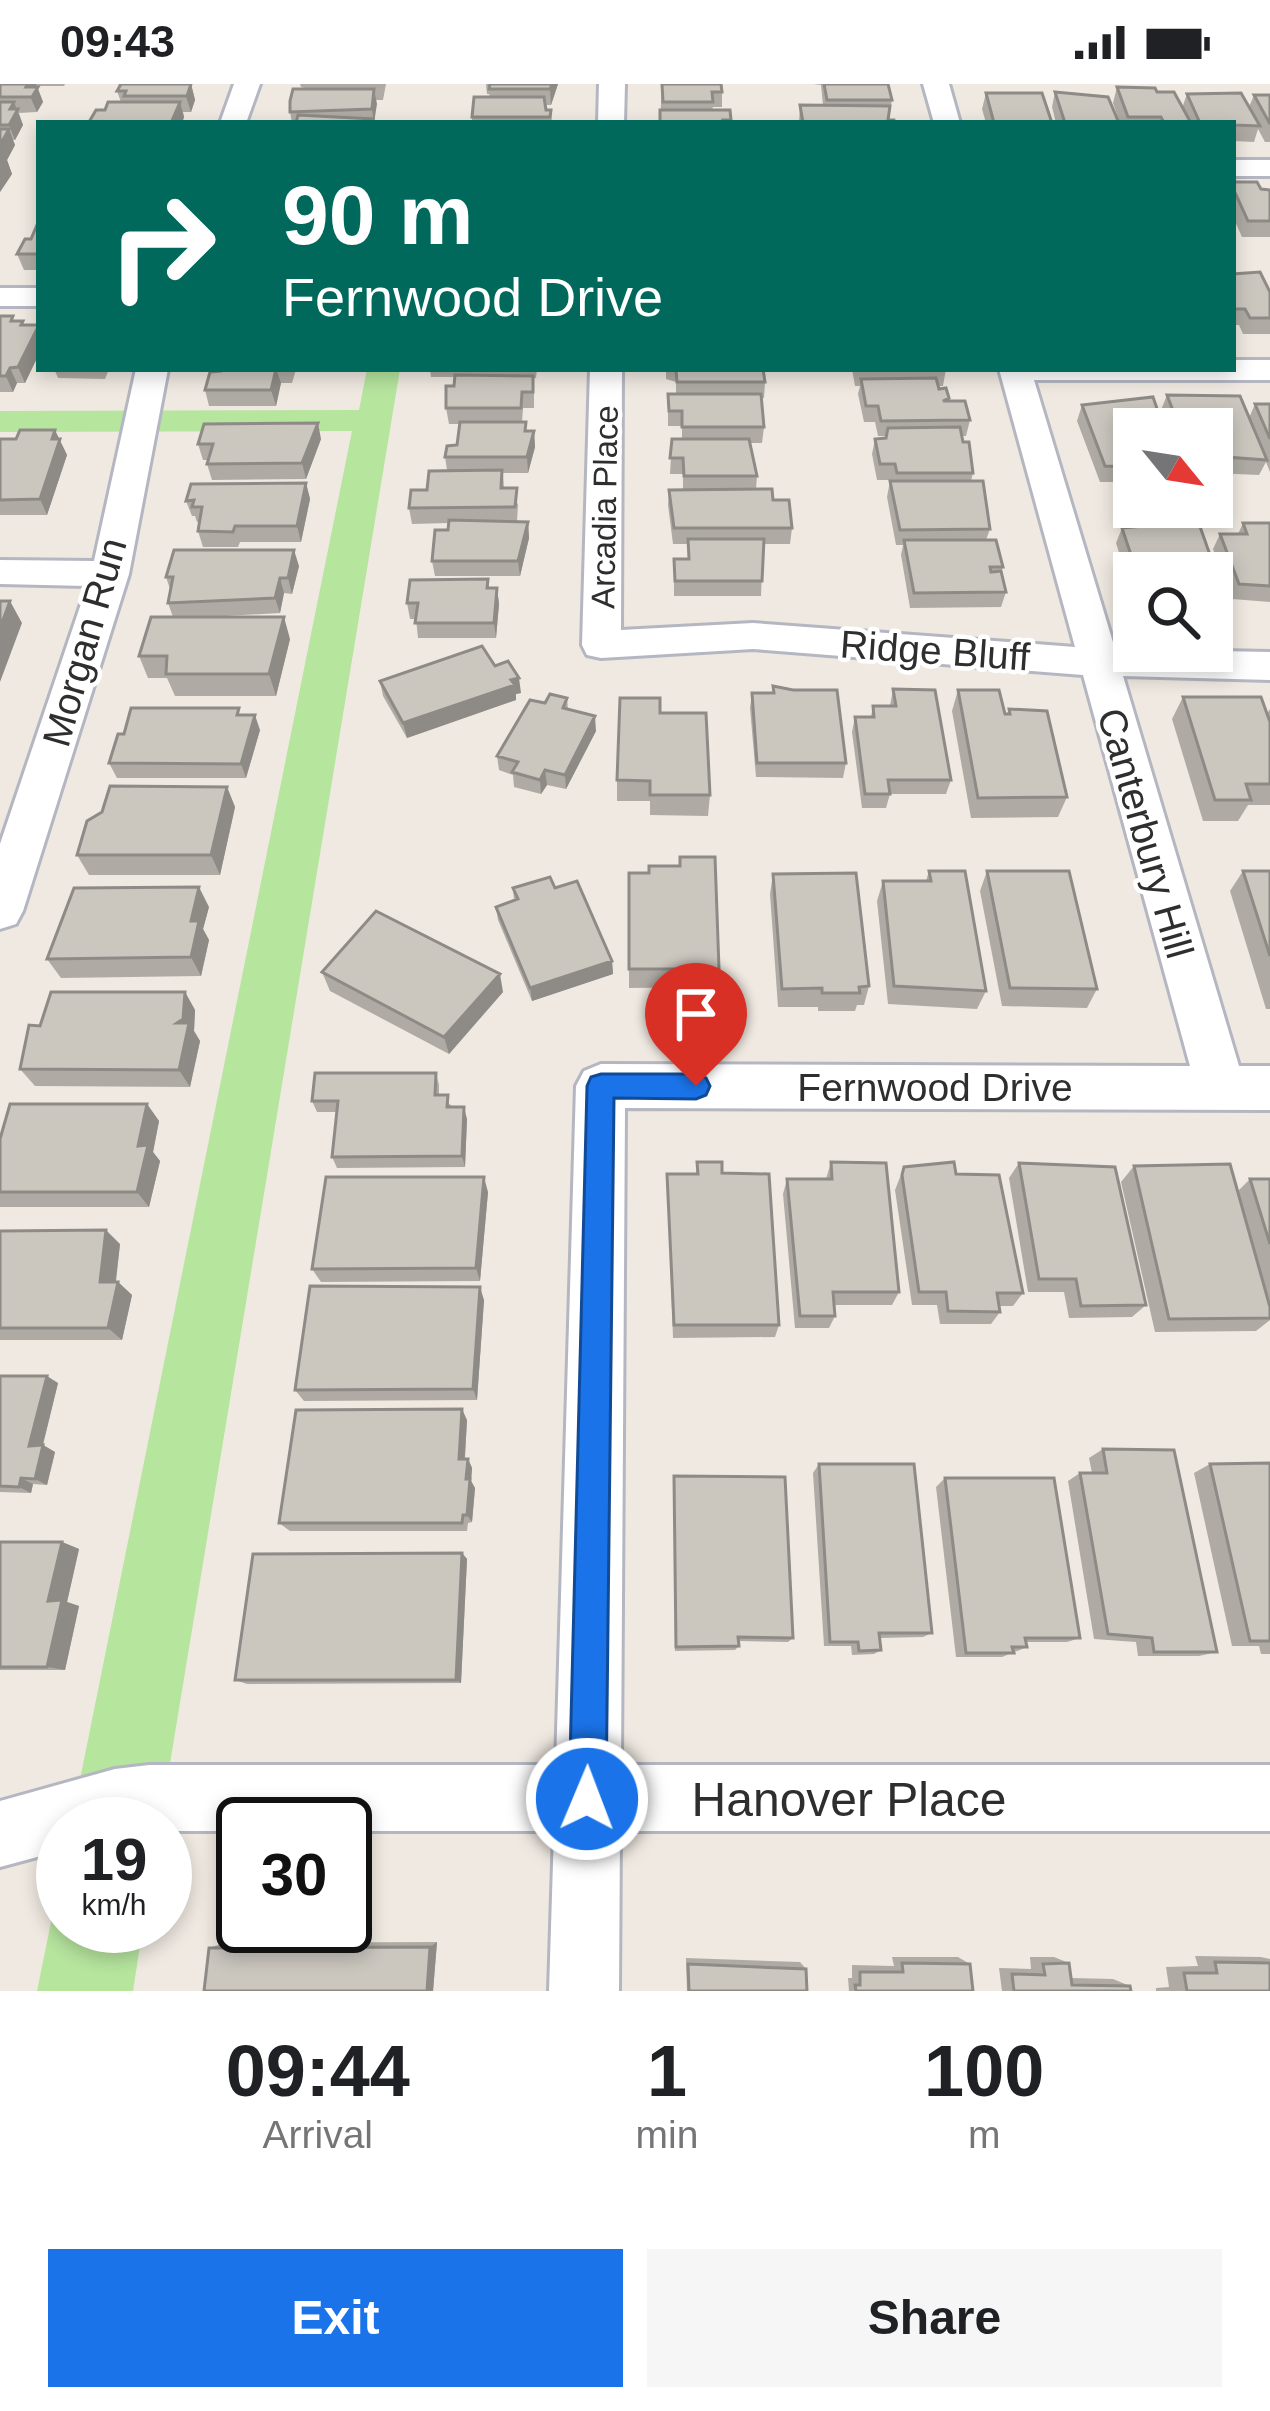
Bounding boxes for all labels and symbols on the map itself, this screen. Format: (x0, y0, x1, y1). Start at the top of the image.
street label: Arcadia Place (584, 405, 625, 609)
north arrow (1113, 408, 1233, 528)
street label: Morgan Run (34, 533, 135, 751)
street label: Ridge Bluff (839, 622, 1031, 679)
street label: Canterbury Hill (1089, 703, 1202, 963)
pin (645, 963, 747, 1086)
street label: Fernwood Drive (797, 1066, 1073, 1109)
position arrow (524, 1736, 650, 1862)
street label: Hanover Place (692, 1773, 1006, 1826)
speed limit sign: 30 (216, 1797, 372, 1953)

